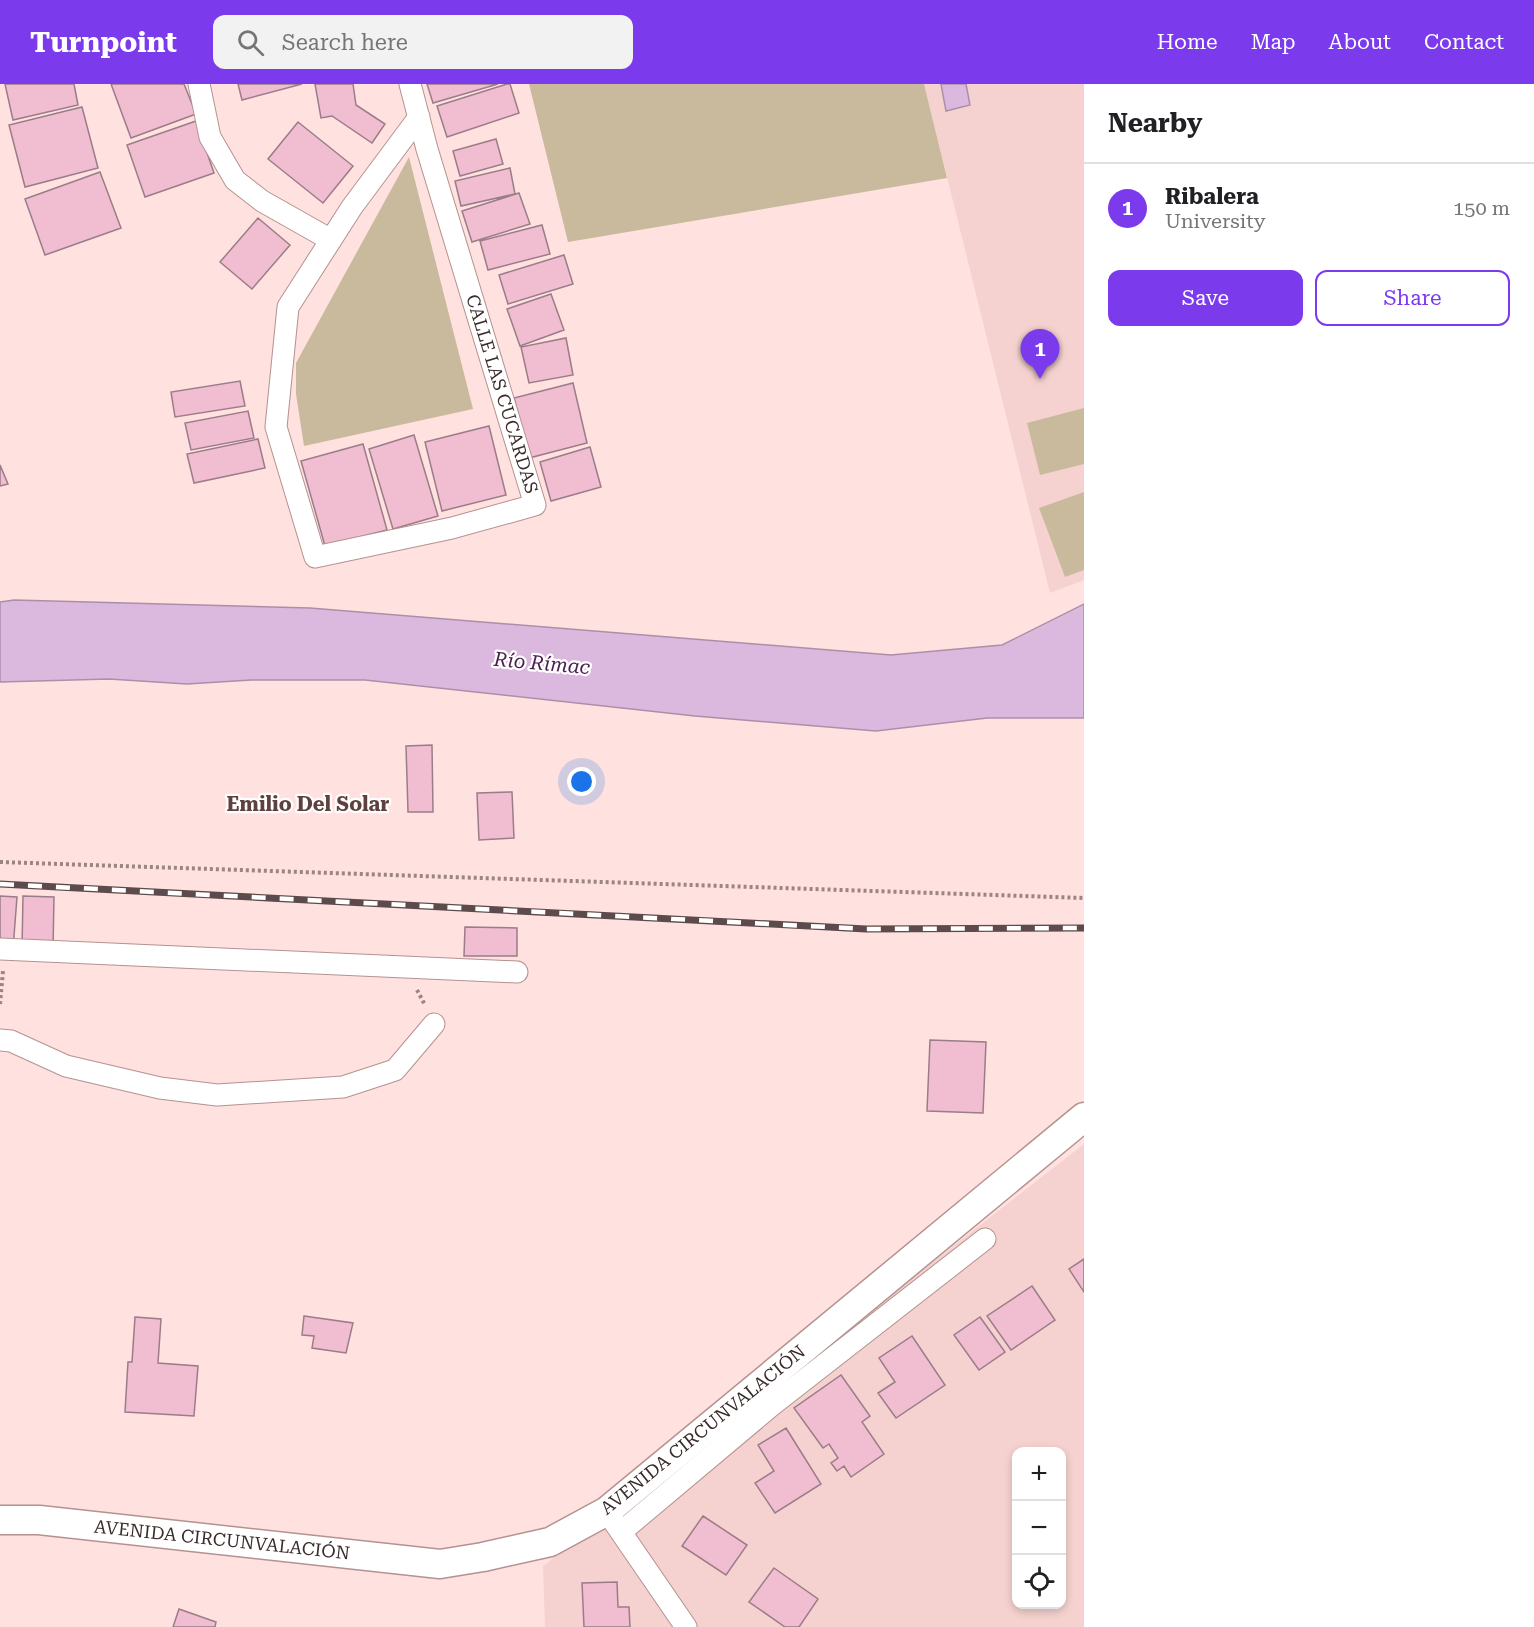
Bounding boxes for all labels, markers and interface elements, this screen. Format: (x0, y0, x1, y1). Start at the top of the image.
search box (213, 15, 633, 69)
text: Turnpoint (30, 26, 177, 59)
icon: search (234, 26, 267, 59)
text: Search here (282, 30, 408, 55)
text: Home (1157, 30, 1218, 54)
text: Map (1251, 30, 1296, 54)
text: About (1329, 30, 1391, 54)
text: Contact (1424, 30, 1504, 54)
text: Nearby (1108, 108, 1202, 138)
text: Ribalera (1165, 184, 1259, 209)
text: 1 (1122, 196, 1133, 220)
text: 150 m (1453, 196, 1510, 220)
text: University (1165, 209, 1266, 233)
button: Save (1108, 270, 1303, 326)
button: Share (1315, 270, 1510, 326)
street label: CALLE LAS CUCARDAS (462, 292, 543, 496)
pin: 1 (1020, 330, 1060, 379)
water label: Río Rímac (492, 647, 592, 679)
your location (567, 767, 596, 796)
district label: Emilio Del Solar (227, 792, 389, 816)
street label: AVENIDA CIRCUNVALACIÓN (596, 1341, 809, 1519)
map controls (1012, 1447, 1066, 1609)
button: + (1012, 1447, 1066, 1501)
button: − (1012, 1501, 1066, 1555)
street label: AVENIDA CIRCUNVALACIÓN (93, 1516, 351, 1563)
button: locate (1012, 1555, 1066, 1609)

